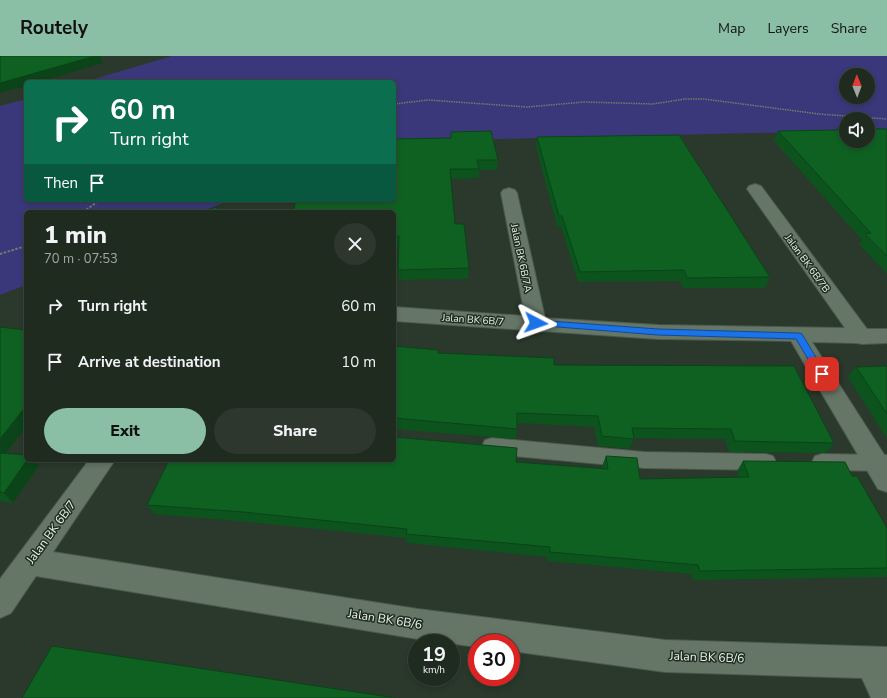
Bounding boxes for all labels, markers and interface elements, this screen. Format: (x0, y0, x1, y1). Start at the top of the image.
text: Routely (20, 15, 88, 41)
text: Map (718, 19, 745, 38)
text: Layers (767, 19, 809, 38)
text: Share (831, 19, 867, 38)
north arrow (839, 68, 875, 104)
map controls (839, 68, 875, 148)
text: 60 m (110, 91, 176, 129)
icon: right (44, 96, 96, 148)
button: sound (839, 112, 875, 148)
text: Turn right (110, 127, 189, 151)
icon: arrive (86, 172, 108, 194)
text: Then (44, 173, 78, 193)
text: 1 min (44, 219, 107, 251)
street label: Jalan BK 6B/7A (507, 222, 535, 294)
button: close (334, 223, 376, 265)
street label: Jalan BK 6B/7B (781, 231, 833, 296)
text: 70 m · 07:53 (44, 250, 118, 268)
icon: right (44, 295, 66, 317)
text: Turn right (78, 296, 147, 316)
text: 60 m (341, 296, 376, 316)
position arrow (515, 302, 557, 344)
street label: Jalan BK 6B/7 (440, 311, 504, 329)
icon: arrive (44, 351, 66, 373)
text: Arrive at destination (78, 352, 221, 372)
text: 10 m (341, 352, 376, 372)
pin (805, 357, 839, 391)
icon: arrive (811, 363, 833, 385)
button: Exit (44, 408, 206, 454)
button: Share (214, 408, 376, 454)
street label: Jalan BK 6B/7 (22, 497, 79, 568)
street label: Jalan BK 6B/6 (346, 605, 423, 633)
speed limit sign: 30 (468, 634, 520, 686)
text: 19 (422, 641, 446, 668)
street label: Jalan BK 6B/6 (668, 648, 745, 666)
text: km/h (423, 663, 445, 677)

